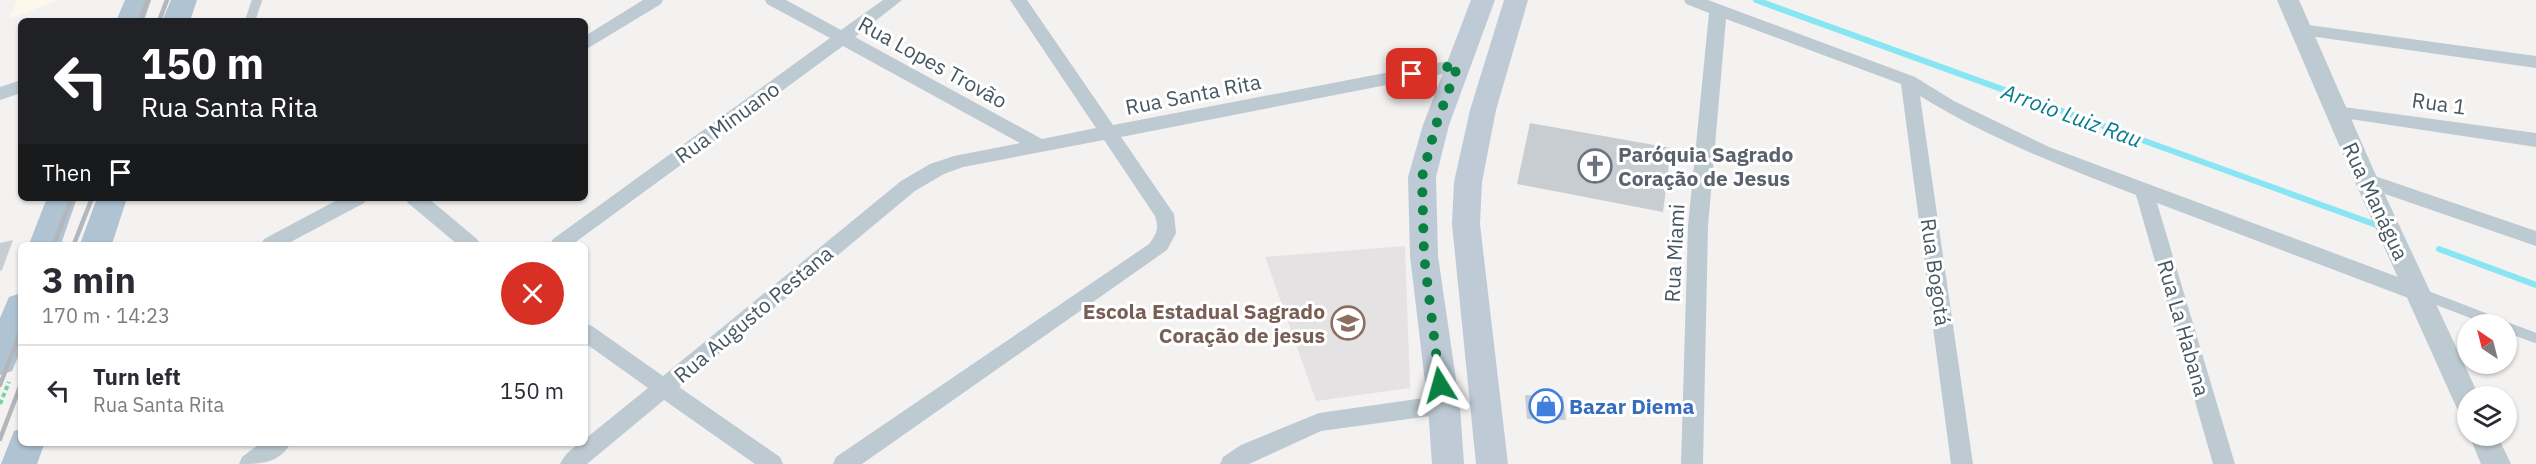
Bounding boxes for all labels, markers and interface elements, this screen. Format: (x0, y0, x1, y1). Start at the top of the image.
street label: Rua Lopes Trovão (854, 10, 1012, 114)
text: 150 m (141, 36, 264, 91)
icon: left (42, 42, 120, 120)
pin (1386, 48, 1437, 99)
icon: arrive (1395, 57, 1428, 90)
street label: Rua Santa Rita (1123, 67, 1263, 121)
street label: Rua Minuano (669, 75, 785, 169)
water label: Arroio Luiz Rau (1997, 76, 2146, 154)
street label: Rua 1 (2410, 85, 2468, 121)
text: Rua Santa Rita (141, 89, 318, 124)
street label: Rua Manágua (2336, 137, 2416, 265)
place label: Paróquia Sagrado Coração de Jesus (1618, 140, 1793, 192)
church icon: Paróquia Sagrado Coração de Jesus (1577, 148, 1613, 184)
icon: arrive (104, 156, 137, 189)
text: Then (42, 158, 92, 187)
street label: Rua Miami (1657, 203, 1691, 303)
street label: Rua Bogotá (1915, 216, 1957, 328)
street label: Rua Augusto Pestana (668, 239, 838, 389)
text: 3 min (42, 256, 136, 303)
street label: Rua La Habana (2151, 256, 2217, 400)
button: close (501, 262, 564, 325)
place label: Escola Estadual Sagrado Coração de jesus (1083, 297, 1325, 349)
text: 170 m · 14:23 (42, 302, 170, 329)
school or university icon: Escola Estadual Sagrado Coração de jesus (1330, 305, 1366, 341)
north arrow (2457, 314, 2517, 374)
map controls (2457, 314, 2517, 446)
position arrow (1408, 353, 1472, 417)
text: Turn left (93, 362, 181, 391)
icon: left (42, 374, 75, 407)
text: 150 m (500, 376, 564, 405)
button: layers (2457, 386, 2517, 446)
shop icon: Bazar Diema (1528, 388, 1564, 424)
text: Rua Santa Rita (93, 391, 224, 418)
place label: Bazar Diema (1569, 392, 1694, 420)

